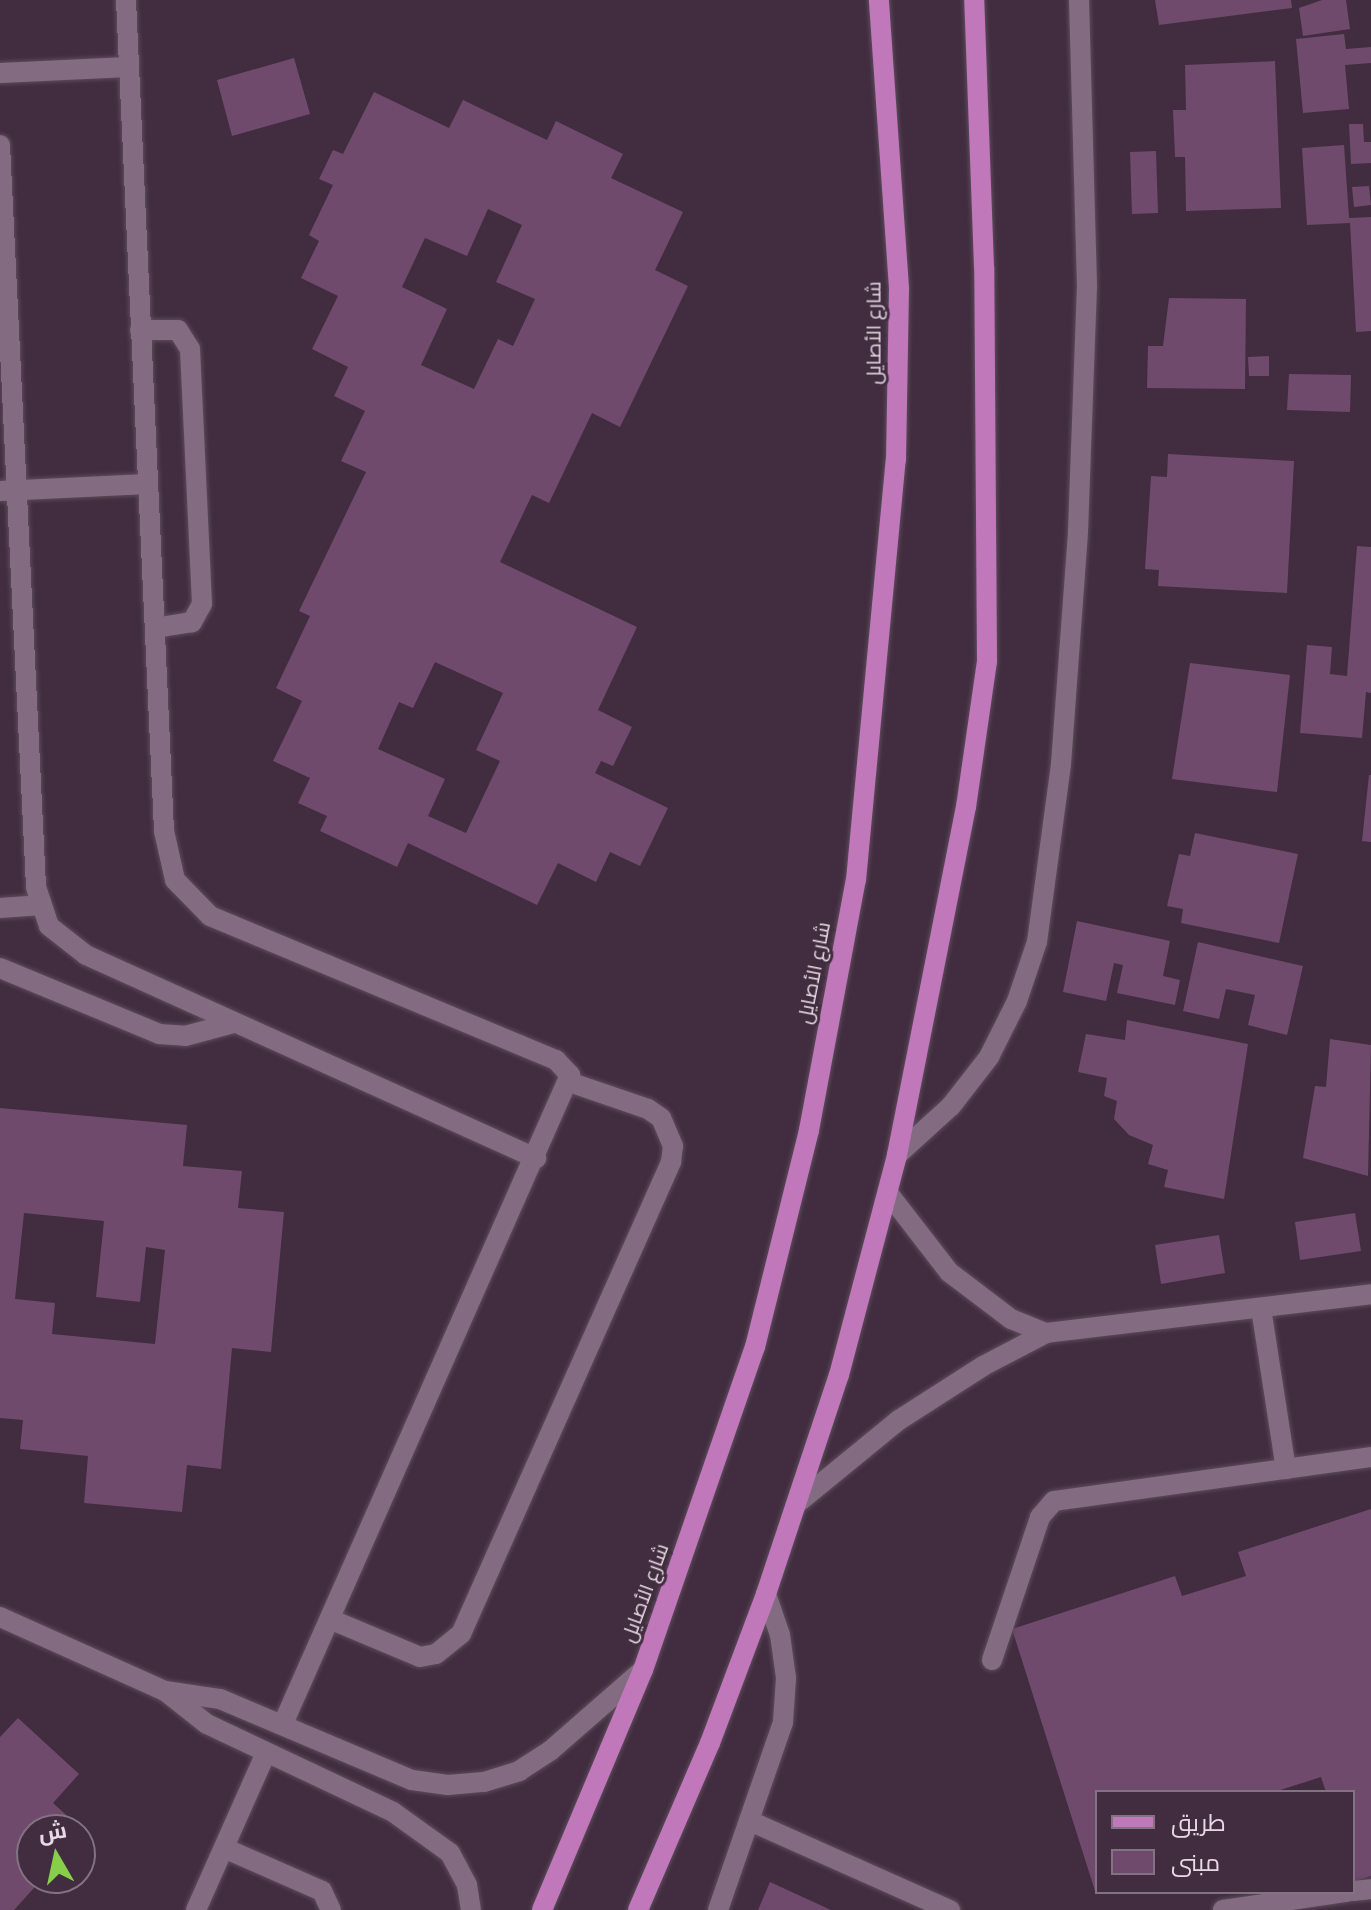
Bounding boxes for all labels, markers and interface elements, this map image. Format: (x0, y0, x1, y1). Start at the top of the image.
street label: شارع الأصايل (862, 281, 886, 385)
street label: شارع الأصايل (792, 920, 836, 1026)
street label: شارع الأصايل (616, 1540, 674, 1646)
legend (1095, 1790, 1355, 1894)
text: طريق (1171, 1809, 1226, 1837)
north arrow (16, 1814, 96, 1894)
text: ش (37, 1817, 68, 1846)
text: مبنى (1171, 1849, 1220, 1877)

